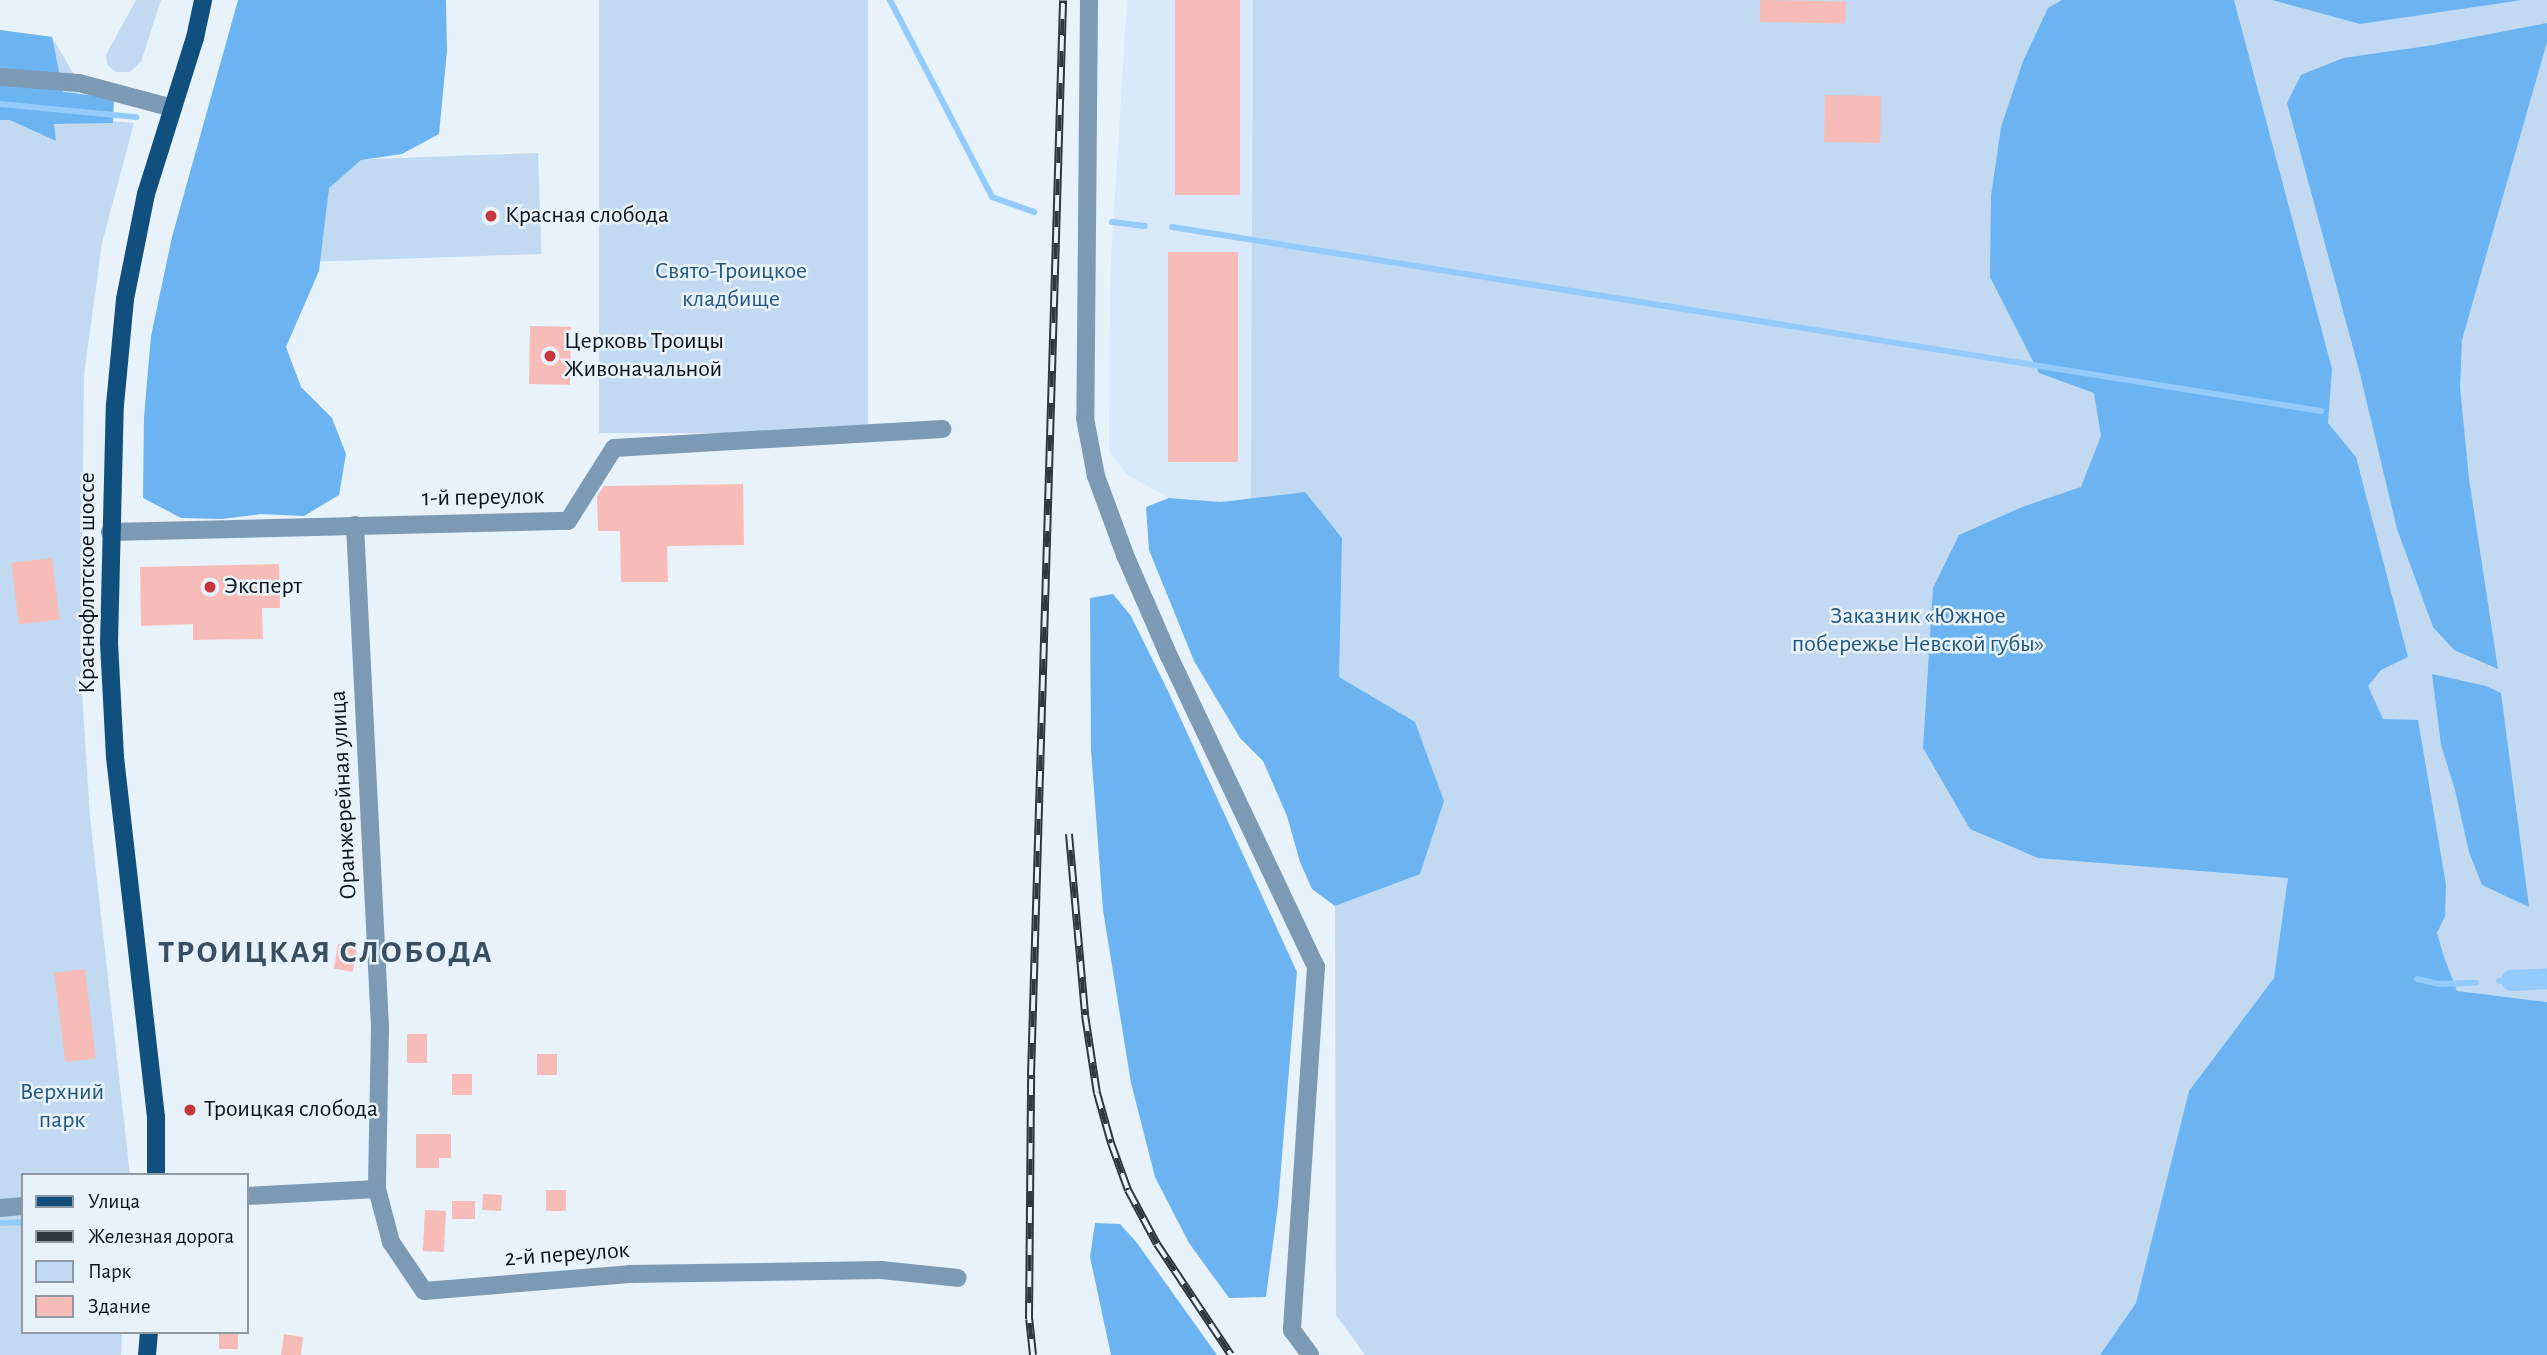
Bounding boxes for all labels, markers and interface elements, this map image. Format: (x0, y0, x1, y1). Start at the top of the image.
place label: Красная слобода (505, 202, 669, 230)
marker: Красная слобода (483, 208, 499, 224)
park label: Свято-Троицкое кладбище (655, 258, 807, 314)
place label: Церковь Троицы Живоначальной (564, 328, 724, 384)
marker: Церковь Троицы Живоначальной (542, 348, 558, 364)
street label: Краснофлотское шоссе (74, 472, 102, 694)
street label: 1-й переулок (422, 483, 544, 513)
place label: Эксперт (224, 573, 302, 601)
marker: Эксперт (202, 579, 218, 595)
park label: Заказник «Южное побережье Невской губы» (1792, 603, 2044, 659)
street label: Оранжерейная улица (324, 690, 364, 900)
district label: ТРОИЦКАЯ СЛОБОДА (160, 933, 492, 971)
park label: Верхний парк (20, 1079, 104, 1135)
place label: Троицкая слобода (204, 1096, 378, 1124)
marker: Троицкая слобода (182, 1102, 198, 1118)
legend (21, 1173, 248, 1334)
text: Улица (88, 1191, 140, 1212)
text: Железная дорога (88, 1226, 234, 1247)
street label: 2-й переулок (504, 1236, 630, 1274)
text: Парк (88, 1261, 131, 1282)
text: Здание (88, 1296, 151, 1317)

